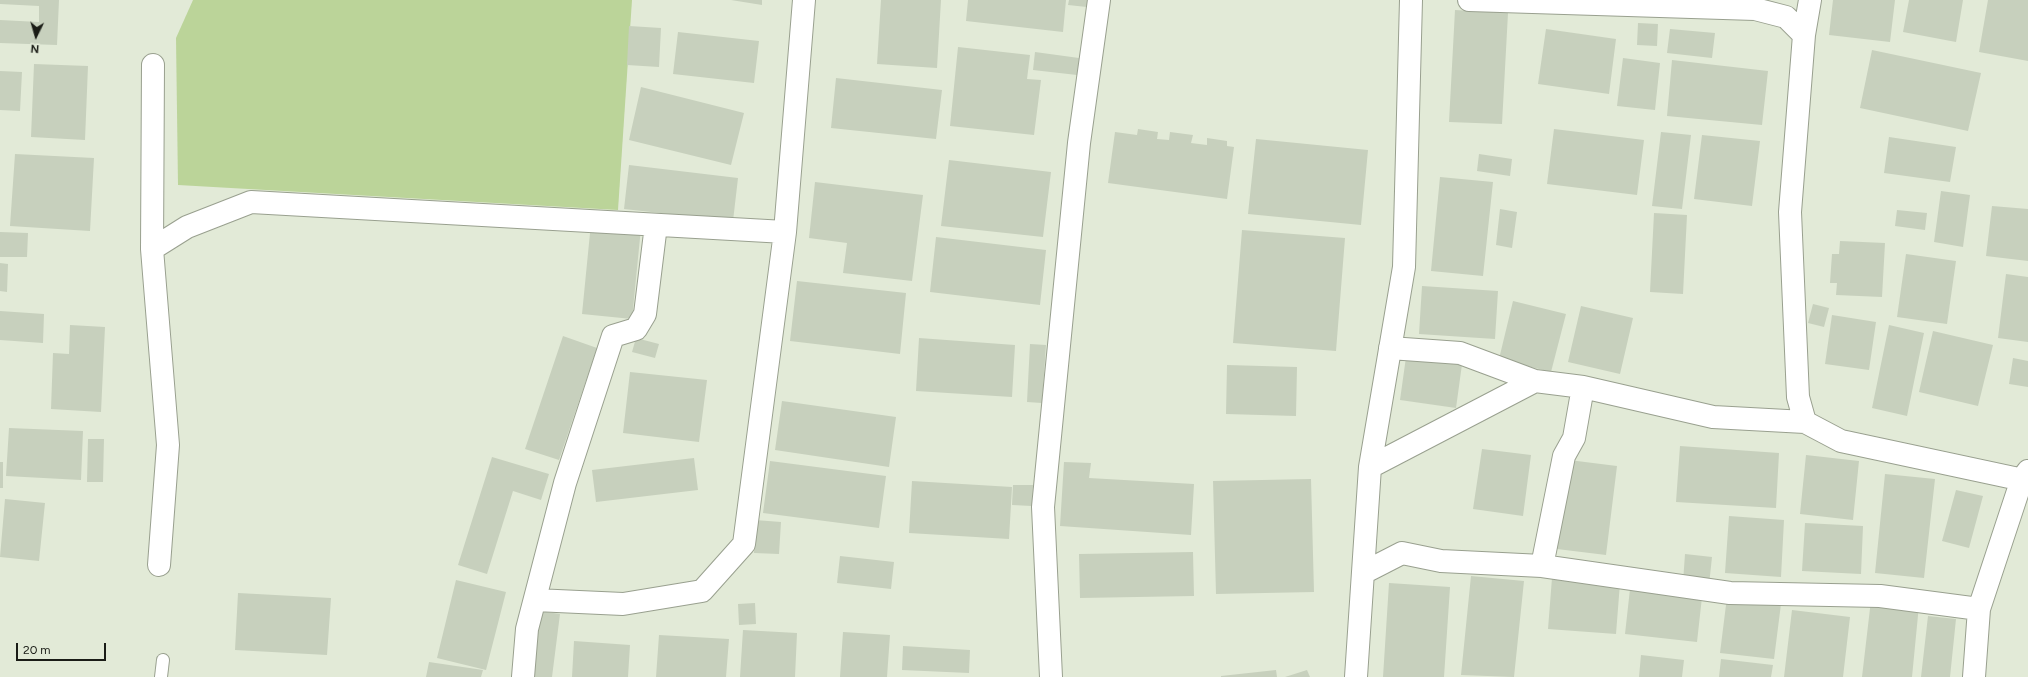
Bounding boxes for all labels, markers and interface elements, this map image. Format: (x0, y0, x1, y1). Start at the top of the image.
north arrow (16, 16, 56, 56)
text: N (30, 42, 40, 55)
scale bar (18, 635, 108, 661)
text: 20 m (23, 643, 51, 657)

